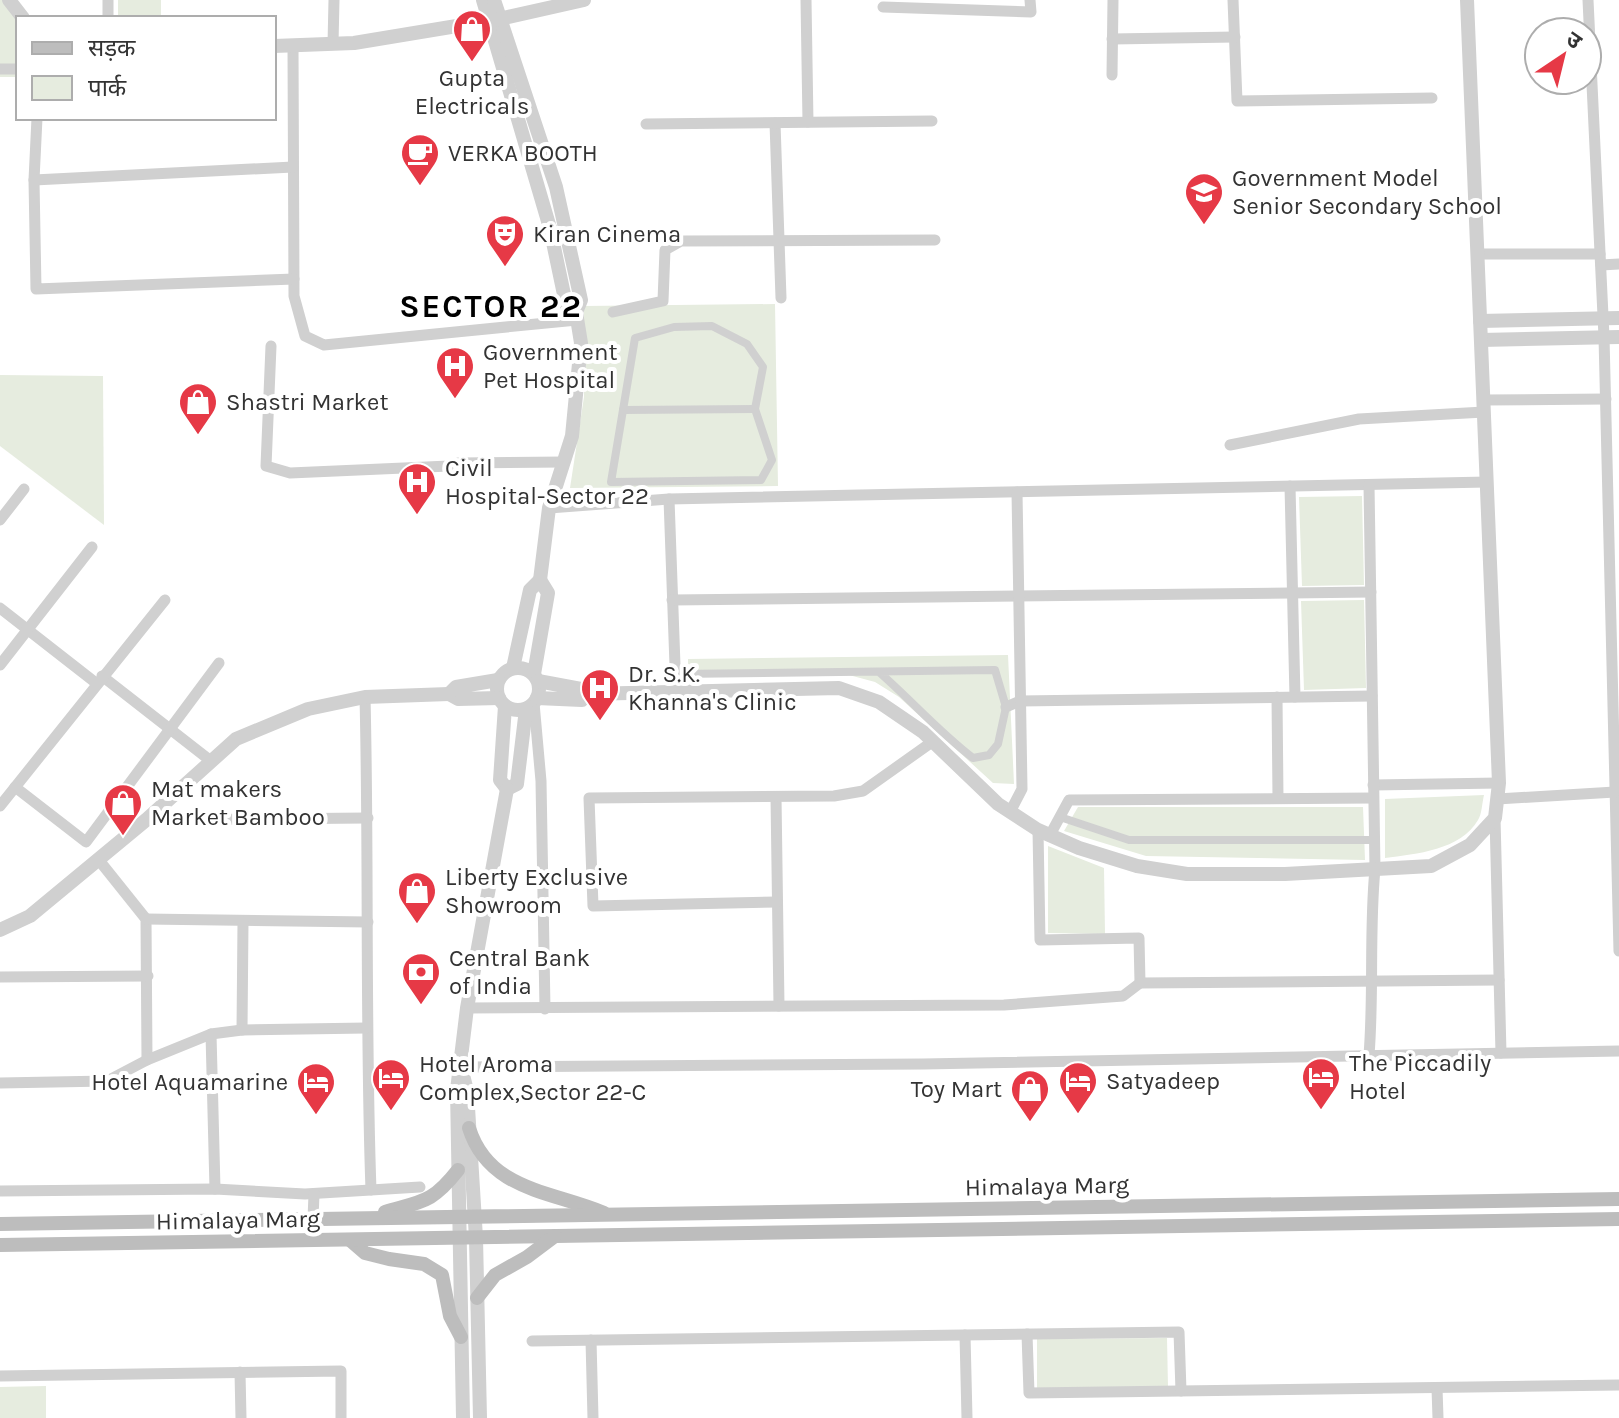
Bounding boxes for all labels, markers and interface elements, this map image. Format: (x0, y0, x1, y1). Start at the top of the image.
shop icon: Gupta Electricals (451, 8, 493, 63)
legend (16, 16, 276, 120)
north arrow (1523, 16, 1603, 96)
text: उ (1561, 26, 1588, 55)
text: सड़क (88, 34, 136, 62)
place label: Gupta Electricals (415, 64, 529, 120)
text: पार्क (88, 74, 127, 102)
cafe icon: VERKA BOOTH (399, 132, 441, 187)
place label: VERKA BOOTH (448, 139, 598, 167)
place label: Government Model Senior Secondary School (1232, 164, 1502, 220)
school or university icon: Government Model Senior Secondary School (1183, 171, 1225, 226)
theatre icon: Kiran Cinema (484, 213, 526, 268)
place label: Kiran Cinema (533, 220, 681, 248)
district label: SECTOR 22 (399, 288, 583, 325)
place label: Government Pet Hospital (483, 338, 617, 394)
hospital icon: Government Pet Hospital (434, 345, 476, 400)
shop icon: Shastri Market (177, 381, 219, 436)
place label: Shastri Market (226, 388, 388, 416)
place label: Civil Hospital-Sector 22 (445, 454, 649, 510)
hospital icon: Civil Hospital-Sector 22 (396, 461, 438, 516)
place label: Dr. S.K. Khanna's Clinic (628, 660, 797, 716)
hospital icon: Dr. S.K. Khanna's Clinic (579, 667, 621, 722)
place label: Mat makers Market Bamboo (151, 775, 325, 831)
shop icon: Mat makers Market Bamboo (102, 782, 144, 837)
place label: Liberty Exclusive Showroom (445, 863, 628, 919)
shop icon: Liberty Exclusive Showroom (396, 870, 438, 925)
place label: Central Bank of India (449, 944, 590, 1000)
bank icon: Central Bank of India (400, 951, 442, 1006)
place label: The Piccadily Hotel (1349, 1049, 1491, 1105)
place label: Hotel Aroma Complex,Sector 22-C (419, 1050, 646, 1106)
hotel icon: The Piccadily Hotel (1300, 1056, 1342, 1111)
hotel icon: Hotel Aroma Complex,Sector 22-C (370, 1057, 412, 1112)
hotel icon: Satyadeep (1057, 1060, 1099, 1115)
hotel icon: Hotel Aquamarine (295, 1061, 337, 1116)
place label: Satyadeep (1106, 1067, 1220, 1095)
place label: Hotel Aquamarine (91, 1068, 288, 1096)
shop icon: Toy Mart (1009, 1068, 1051, 1123)
place label: Toy Mart (911, 1075, 1002, 1103)
street label: Himalaya Marg (965, 1171, 1130, 1201)
street label: Himalaya Marg (156, 1205, 321, 1235)

